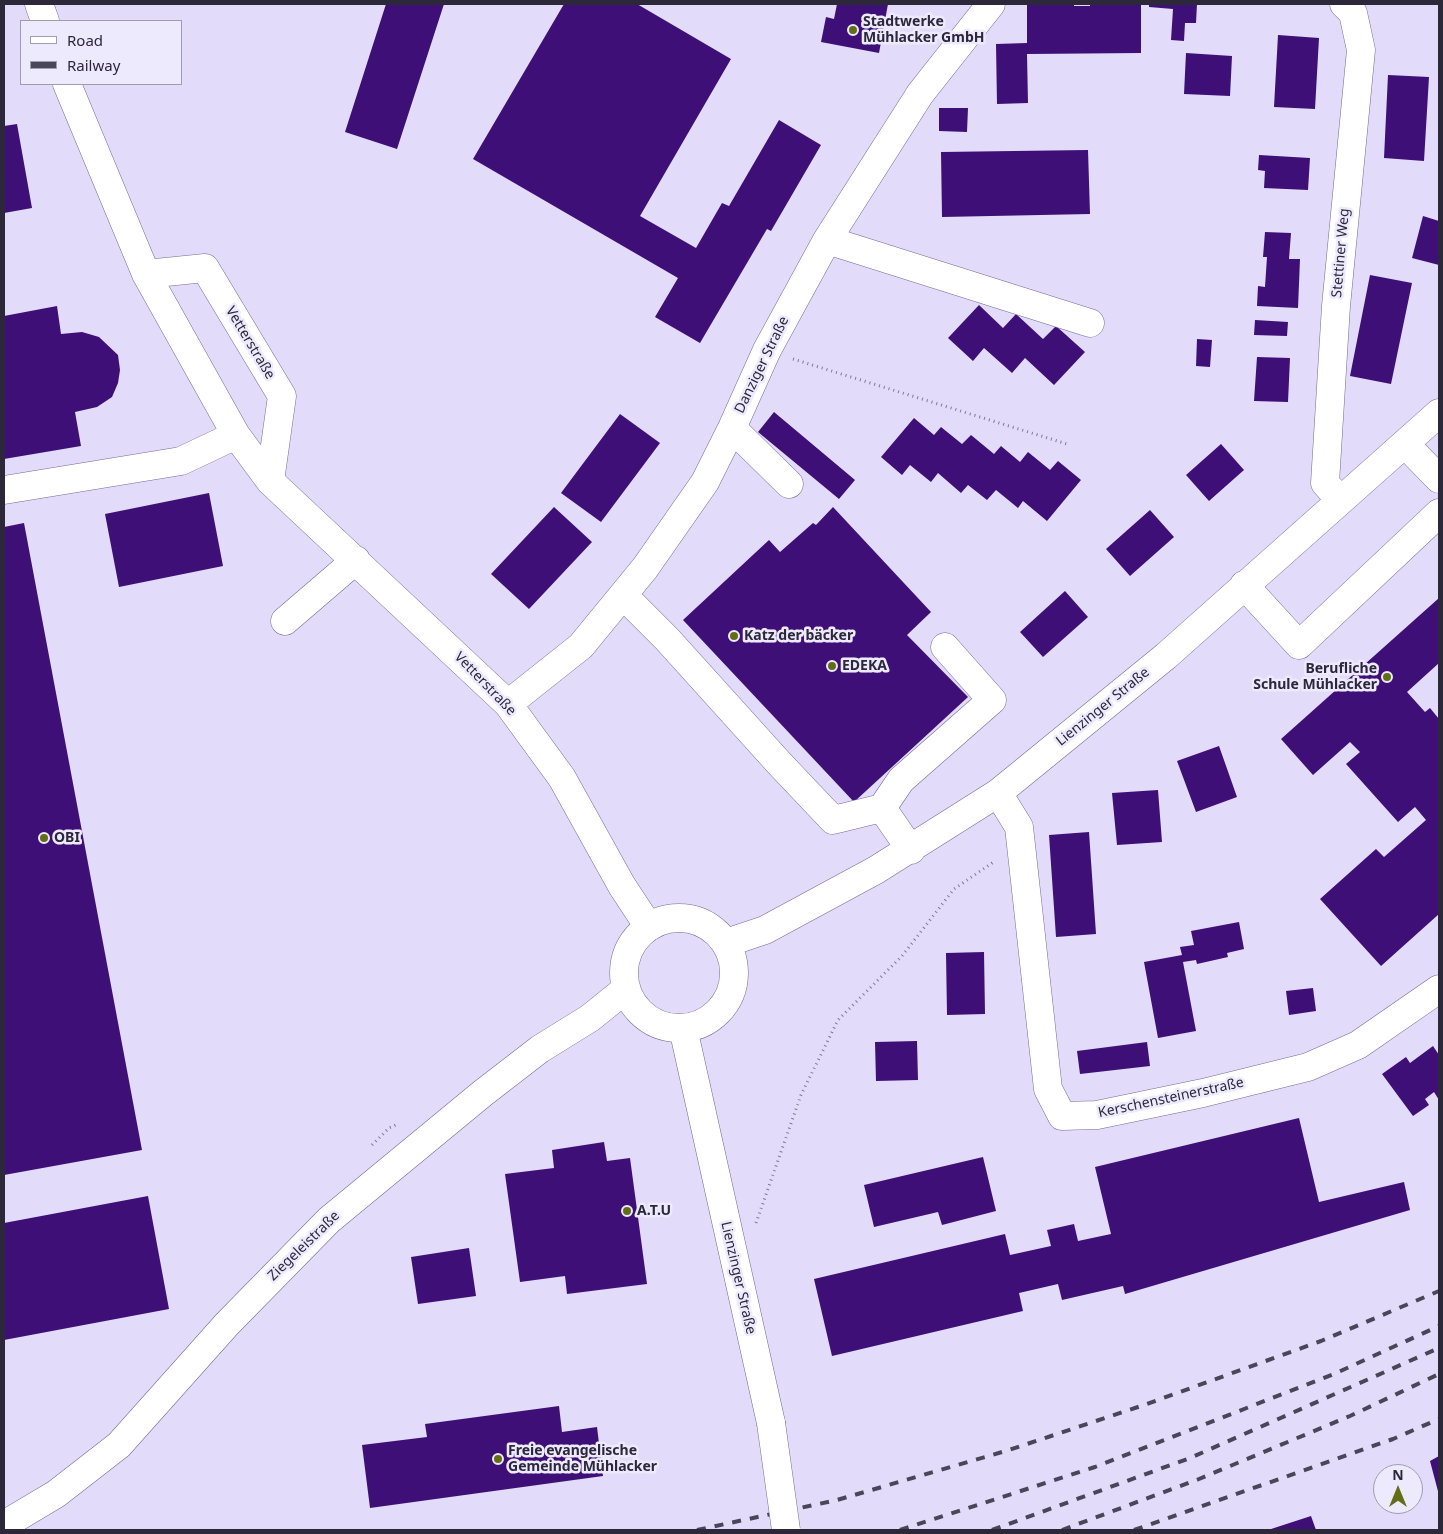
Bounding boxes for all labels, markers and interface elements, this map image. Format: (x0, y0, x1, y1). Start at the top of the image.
place label: Stadtwerke Mühlacker GmbH (863, 14, 984, 46)
legend (20, 20, 182, 85)
marker: Stadtwerke Mühlacker GmbH (847, 24, 859, 36)
text: Road (67, 30, 103, 50)
text: Railway (67, 55, 120, 75)
street label: Stettiner Weg (1329, 208, 1353, 298)
street label: Vetterstraße (222, 304, 278, 382)
street label: Danziger Straße (731, 314, 793, 416)
place label: Katz der bäcker (744, 628, 853, 644)
marker: Katz der bäcker (728, 630, 740, 642)
street label: Vetterstraße (451, 649, 519, 719)
place label: EDEKA (842, 658, 887, 674)
marker: EDEKA (826, 660, 838, 672)
place label: Berufliche Schule Mühlacker (1253, 661, 1377, 694)
street label: Lienzinger Straße (1053, 664, 1153, 750)
marker: Berufliche Schule Mühlacker (1381, 671, 1393, 683)
place label: OBI (54, 830, 80, 846)
marker: OBI (38, 832, 50, 844)
street label: Kerschensteinerstraße (1097, 1074, 1245, 1122)
place label: A.T.U (637, 1203, 671, 1219)
marker: A.T.U (621, 1205, 633, 1217)
street label: Ziegeleistraße (265, 1208, 343, 1284)
street label: Lienzinger Straße (717, 1220, 759, 1336)
place label: Freie evangelische Gemeinde Mühlacker (508, 1443, 657, 1475)
marker: Freie evangelische Gemeinde Mühlacker (492, 1453, 504, 1465)
north arrow (1373, 1464, 1423, 1514)
text: N (1392, 1465, 1404, 1484)

